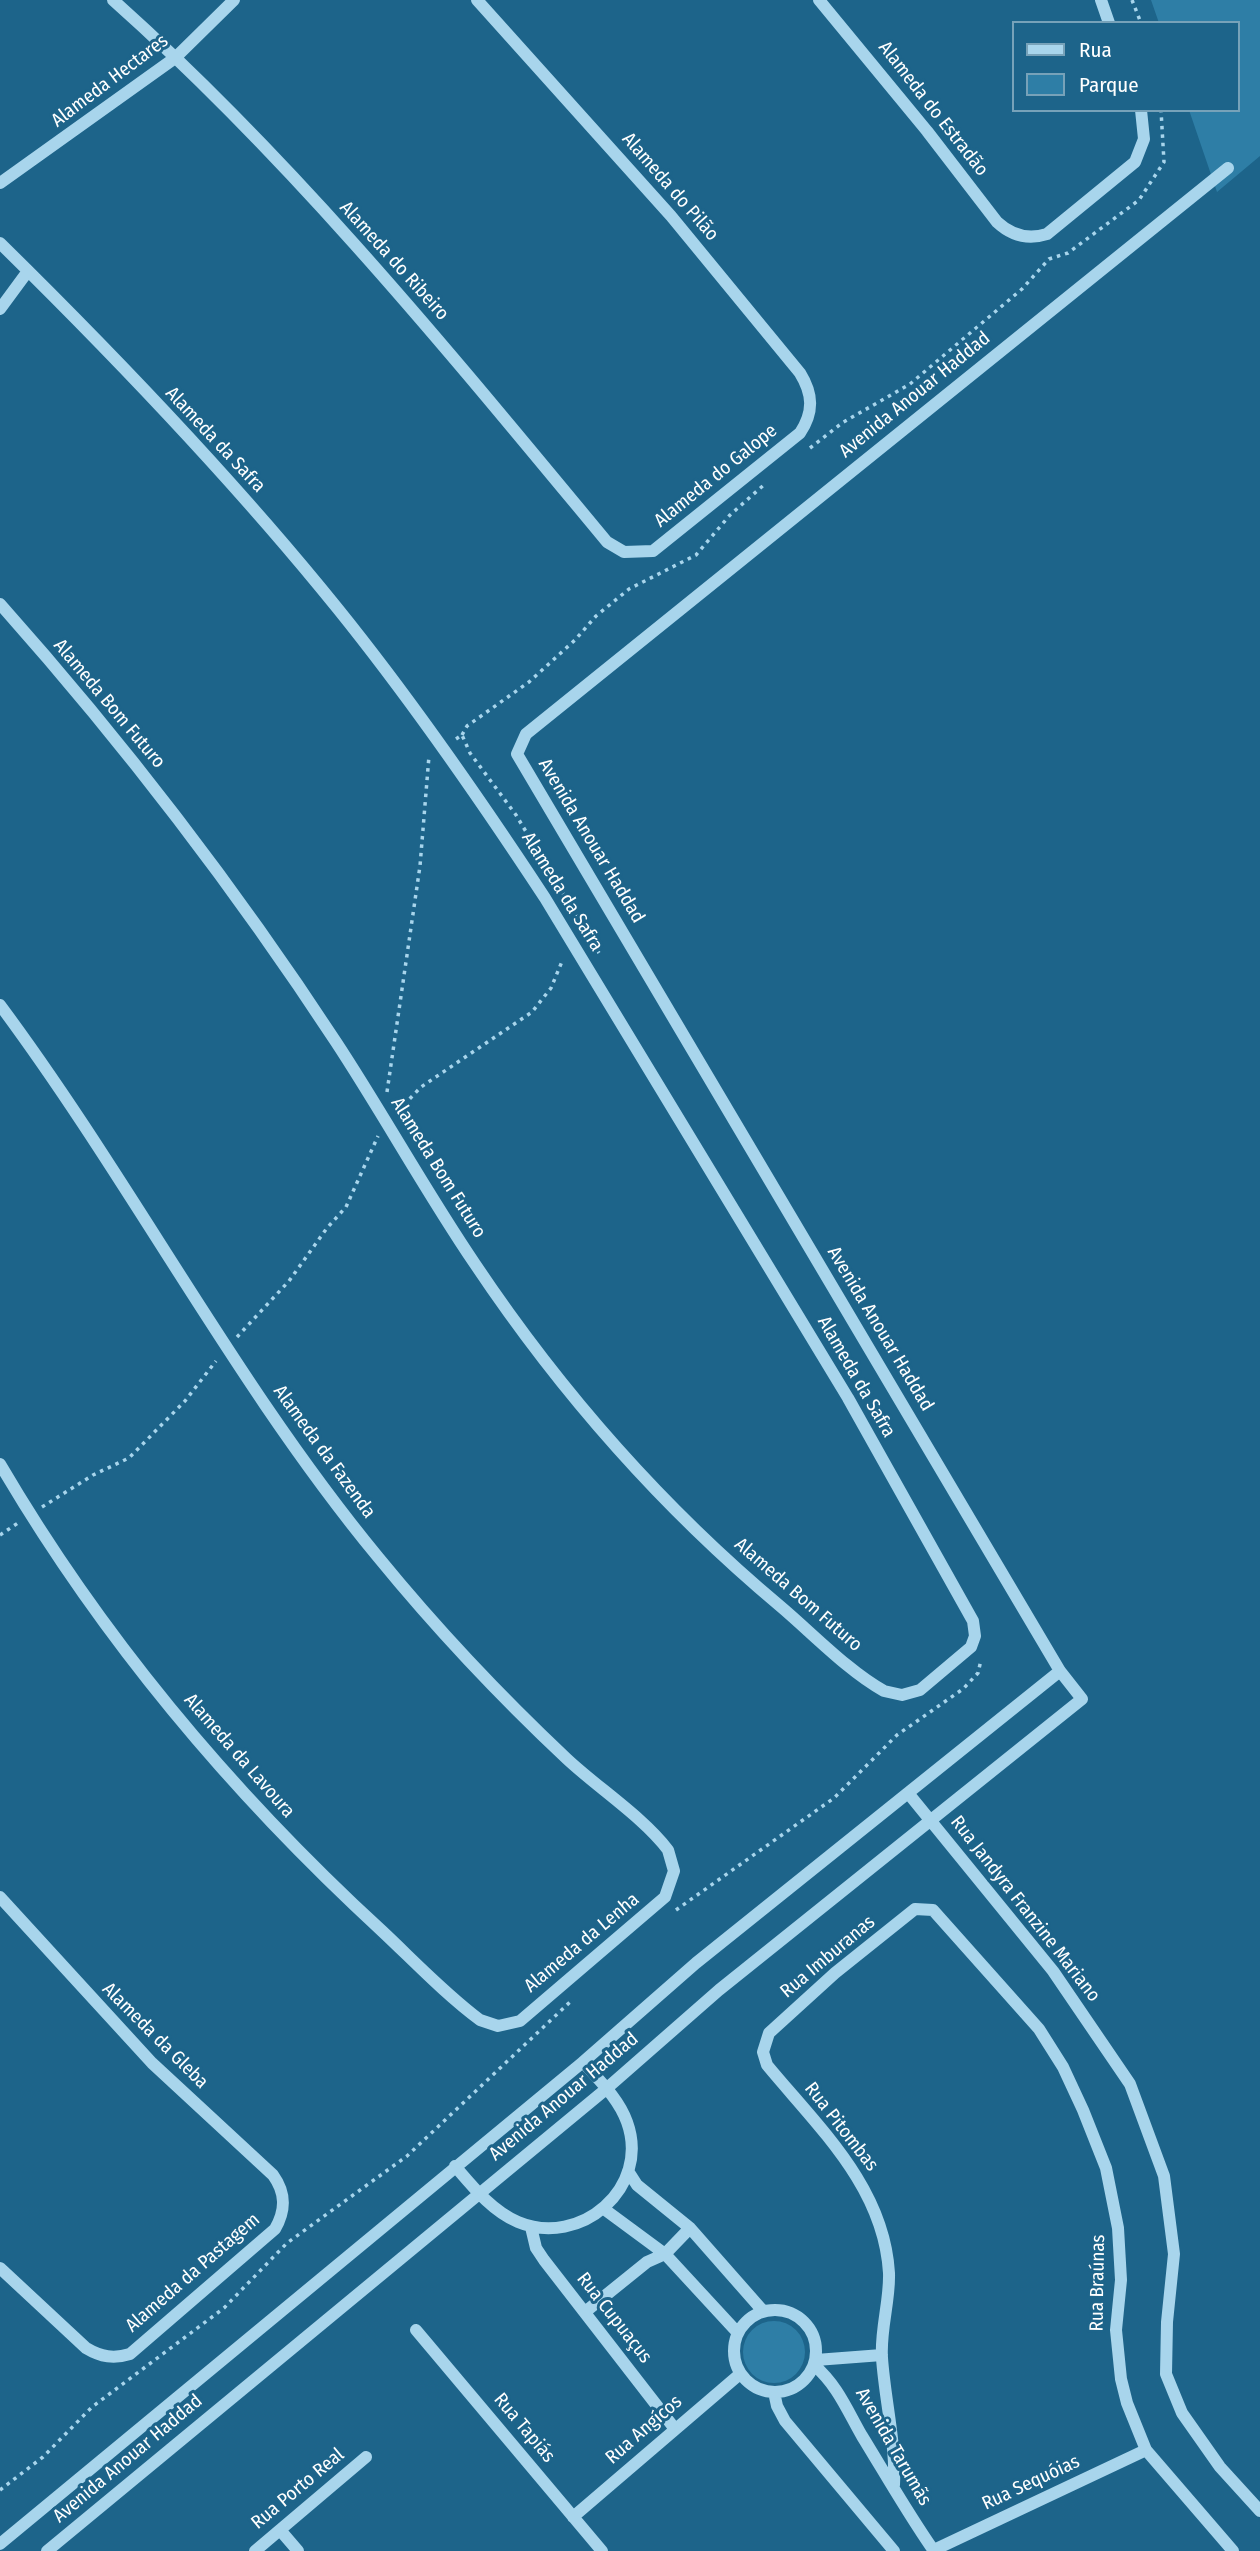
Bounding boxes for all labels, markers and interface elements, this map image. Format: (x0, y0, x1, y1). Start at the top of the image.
legend (1012, 21, 1239, 112)
street label: Alameda Hectares (47, 30, 173, 132)
street label: Alameda do Estradão (873, 37, 993, 181)
text: Rua (1079, 37, 1112, 63)
text: Parque (1079, 72, 1139, 98)
street label: Alameda do Pilão (617, 128, 723, 246)
street label: Alameda do Ribeiro (335, 197, 453, 325)
street label: Avenida Anouar Haddad (835, 327, 995, 463)
street label: Alameda da Safra (160, 382, 270, 498)
street label: Alameda do Galope (650, 420, 782, 532)
street label: Alameda Bom Futuro (48, 635, 170, 773)
street label: Avenida Anouar Haddad (533, 755, 649, 927)
street label: Alameda da Safra (516, 828, 608, 956)
street label: Alameda Bom Futuro (386, 1094, 490, 1242)
street label: Avenida Anouar Haddad (822, 1243, 938, 1415)
street label: Alameda da Safra (812, 1312, 900, 1442)
street label: Alameda da Fazenda (268, 1381, 380, 1523)
street label: Alameda Bom Futuro (730, 1533, 866, 1657)
street label: Alameda da Lavoura (179, 1689, 299, 1823)
street label: Rua Jandyra Franzine Mariano (945, 1811, 1105, 2007)
street label: Alameda da Lenha (520, 1888, 644, 1998)
street label: Rua Imburanas (776, 1911, 880, 2003)
street label: Alameda da Gleba (97, 1978, 213, 2094)
street label: Avenida Anouar Haddad (485, 2028, 643, 2166)
street label: Rua Pitombas (799, 2078, 883, 2176)
street label: Alameda da Pastagem (121, 2209, 265, 2337)
street label: Rua Braúnas (1086, 2234, 1110, 2332)
street label: Rua Cupuaçus (572, 2268, 656, 2368)
street label: Avenida Tarumãs (850, 2384, 936, 2510)
street label: Rua Tapiás (488, 2389, 560, 2467)
street label: Avenida Anouar Haddad (49, 2390, 207, 2528)
street label: Rua Angícos (601, 2391, 687, 2469)
street label: Rua Porto Real (247, 2444, 349, 2534)
street label: Rua Sequóias (979, 2450, 1083, 2516)

